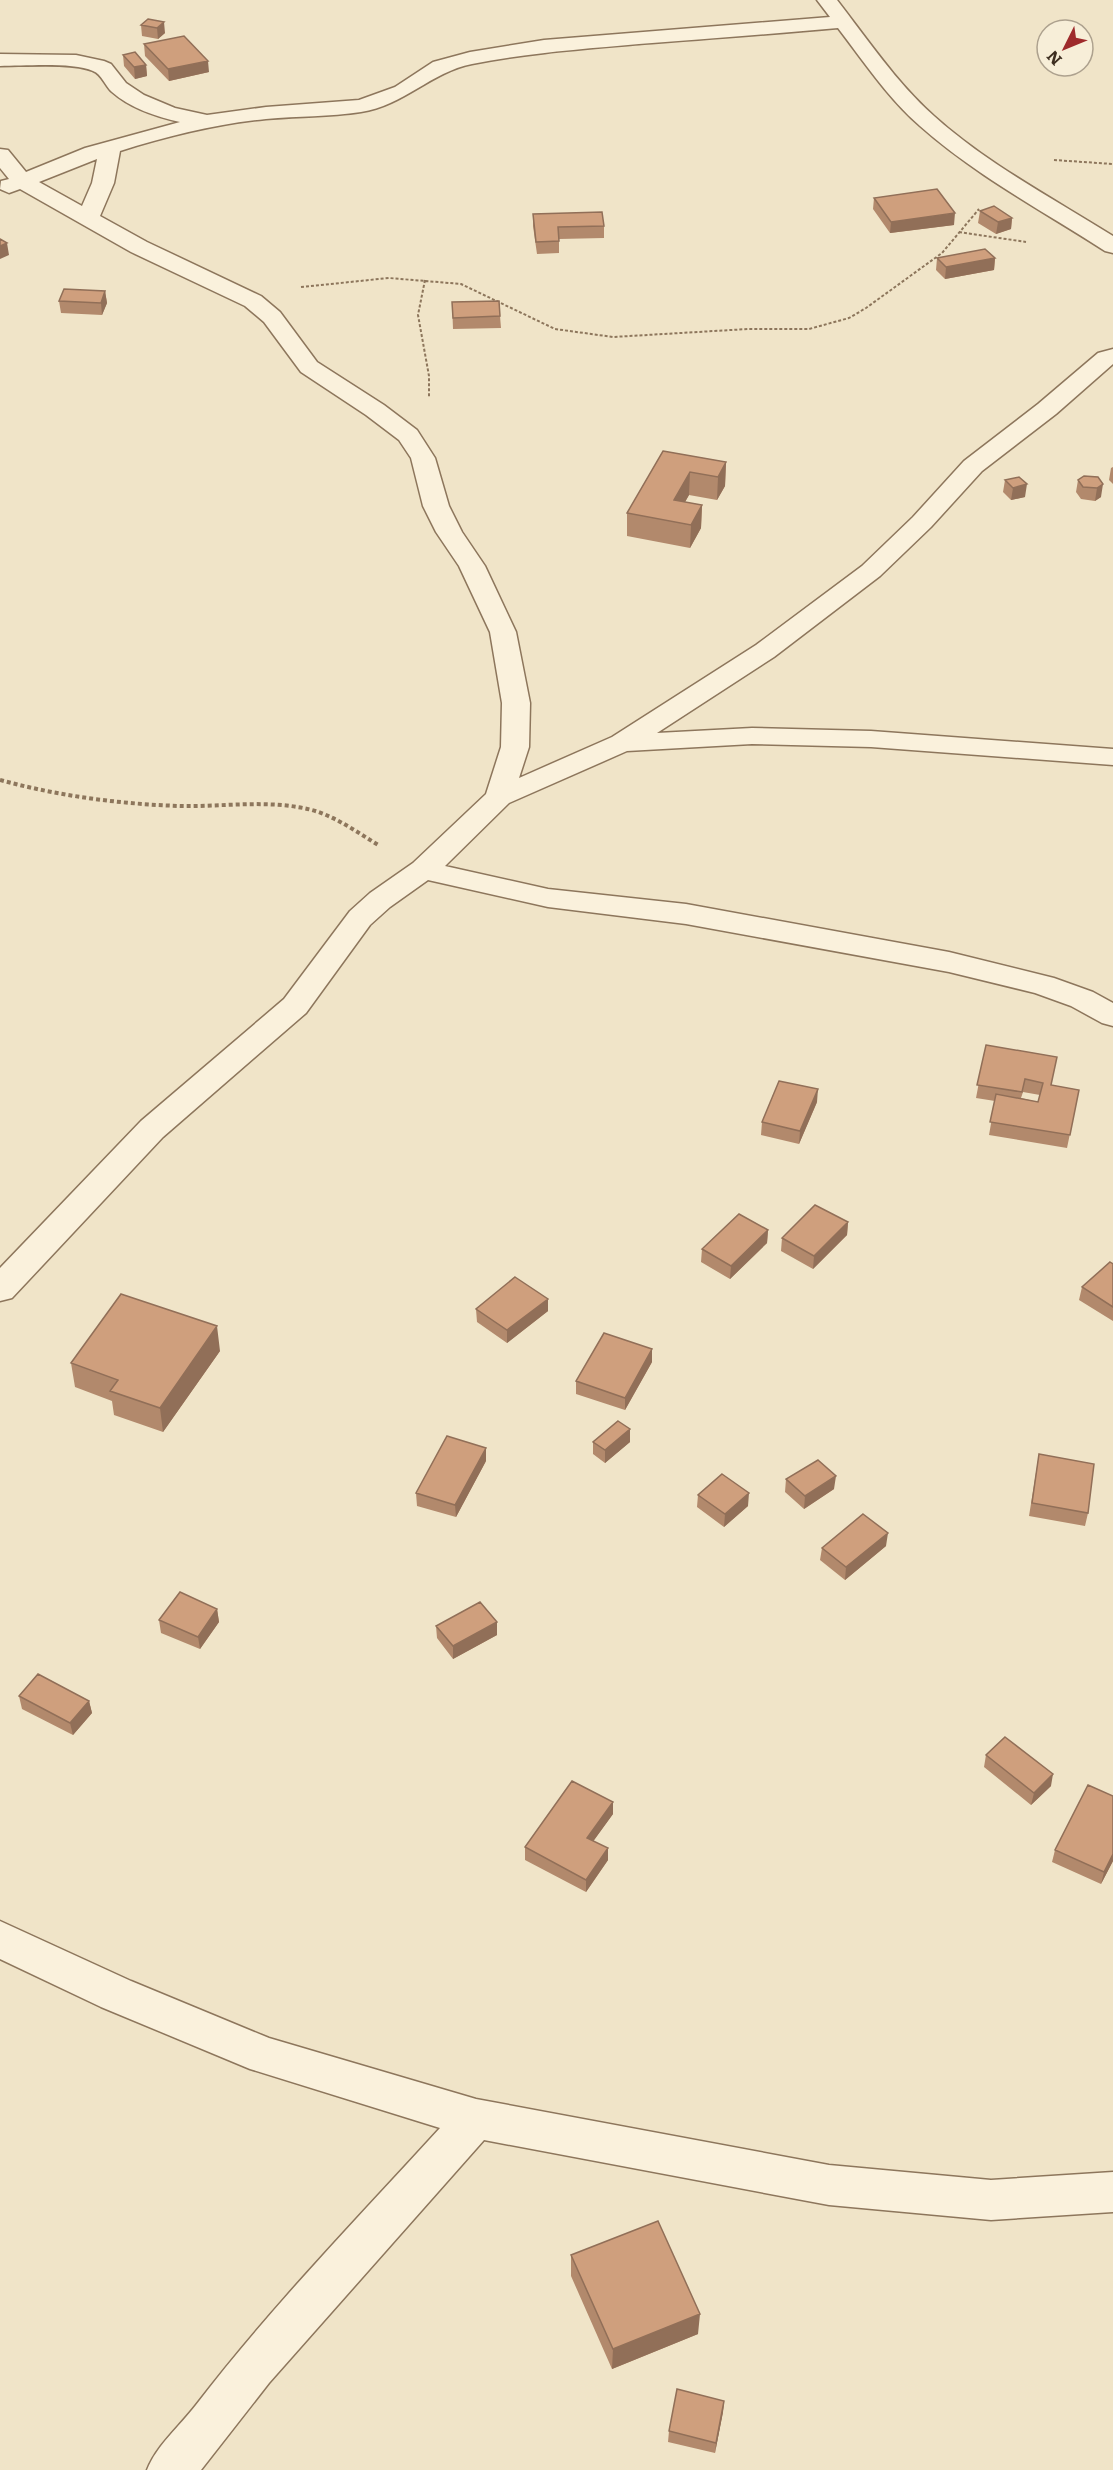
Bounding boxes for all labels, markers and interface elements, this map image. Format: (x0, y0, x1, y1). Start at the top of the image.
north arrow (1035, 18, 1095, 78)
text: N (1040, 46, 1067, 72)

